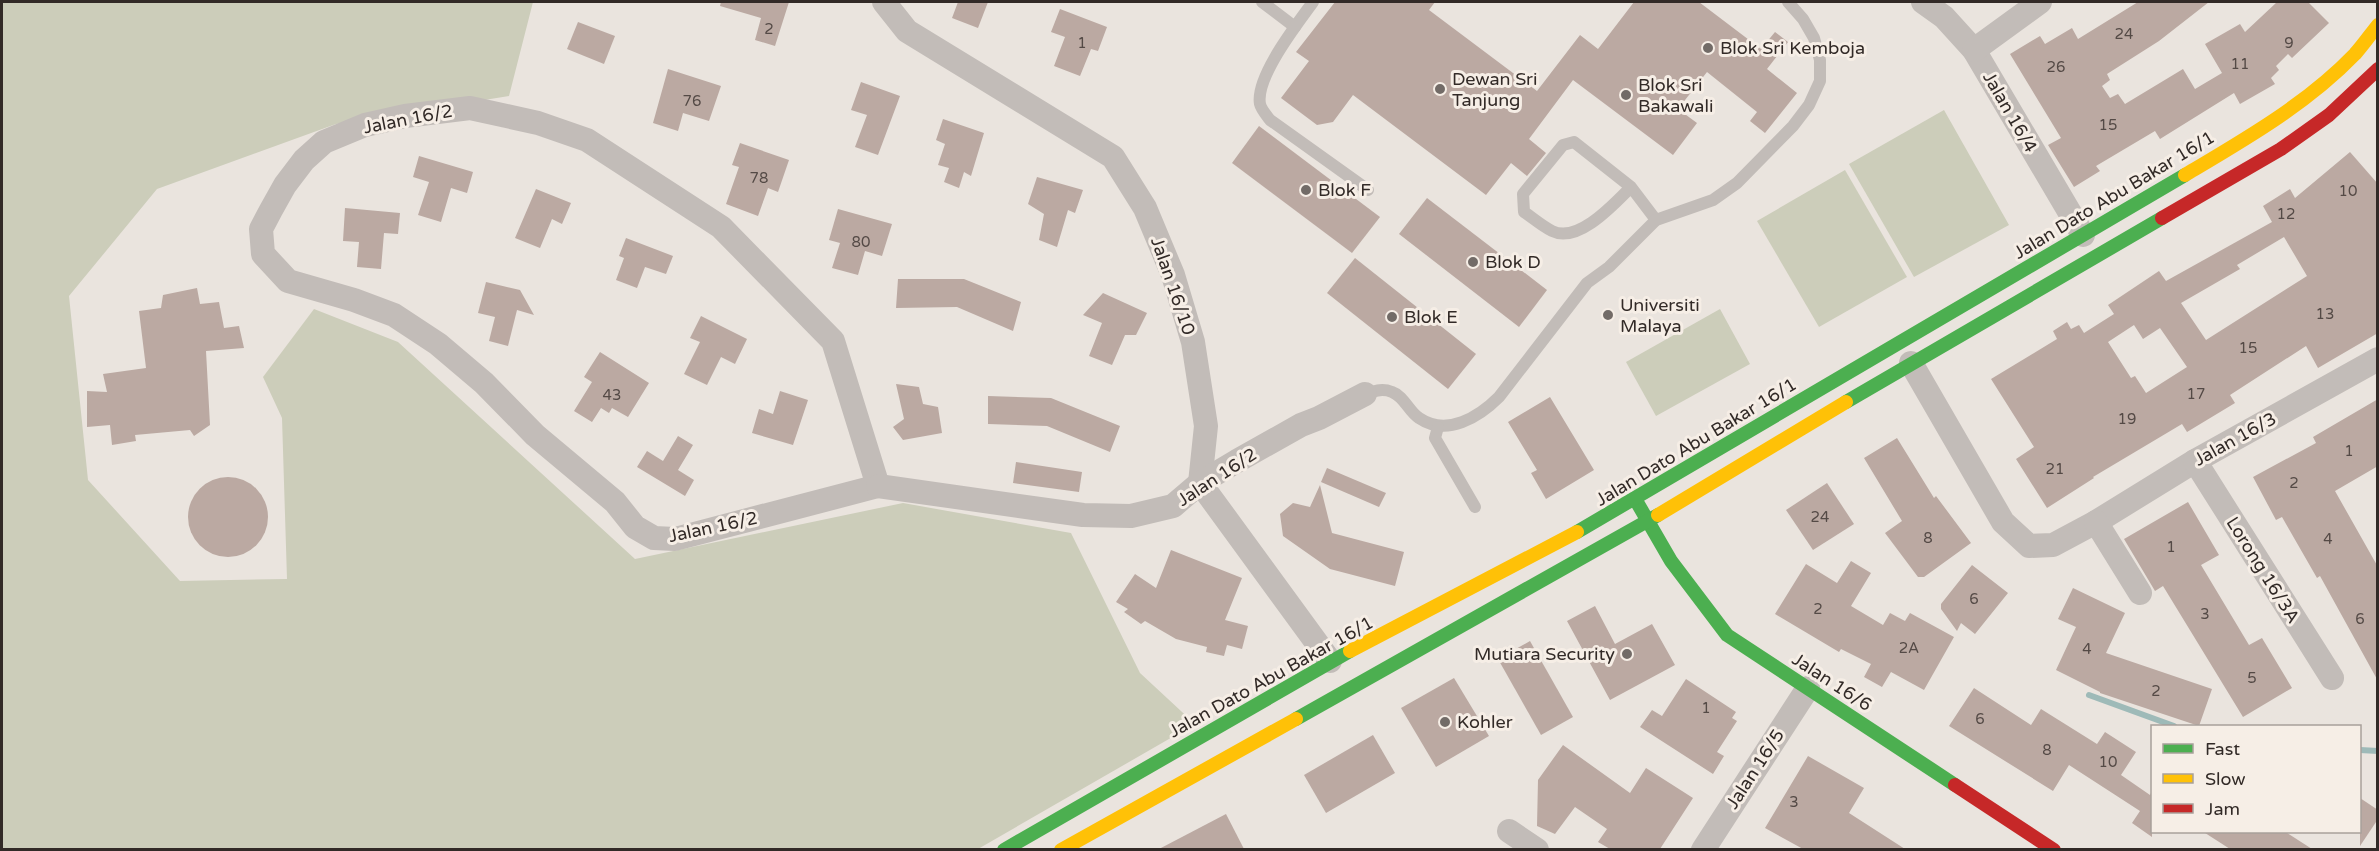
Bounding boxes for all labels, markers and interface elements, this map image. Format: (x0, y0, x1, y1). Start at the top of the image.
house number: 2 (764, 20, 774, 38)
house number: 24 (2115, 25, 2133, 43)
house number: 1 (1077, 34, 1087, 52)
house number: 9 (2284, 34, 2294, 52)
place label: Blok Sri Kemboja (1720, 37, 1865, 59)
marker: Blok Sri Kemboja (1701, 41, 1715, 55)
house number: 11 (2231, 55, 2249, 73)
house number: 26 (2047, 58, 2065, 76)
place label: Dewan Sri Tanjung (1452, 68, 1538, 111)
street label: Jalan 16/4 (1978, 68, 2042, 156)
place label: Blok Sri Bakawali (1638, 74, 1713, 117)
marker: Dewan Sri Tanjung (1433, 82, 1447, 96)
marker: Blok Sri Bakawali (1619, 88, 1633, 102)
house number: 76 (683, 92, 701, 110)
street label: Jalan 16/2 (361, 100, 455, 138)
house number: 15 (2099, 116, 2117, 134)
street label: Jalan Dato Abu Bakar 16/1 (2010, 126, 2218, 264)
house number: 78 (750, 169, 768, 187)
place label: Blok F (1318, 179, 1371, 201)
house number: 10 (2339, 182, 2357, 200)
marker: Blok F (1299, 183, 1313, 197)
house number: 12 (2277, 205, 2295, 223)
house number: 80 (852, 233, 870, 251)
street label: Jalan 16/10 (1146, 234, 1200, 338)
place label: Blok D (1485, 251, 1541, 273)
marker: Blok D (1466, 255, 1480, 269)
place label: Universiti Malaya (1620, 294, 1700, 337)
house number: 13 (2316, 305, 2334, 323)
place label: Blok E (1404, 306, 1458, 328)
marker: Universiti Malaya (1601, 308, 1615, 322)
marker: Blok E (1385, 310, 1399, 324)
house number: 15 (2239, 339, 2257, 357)
street label: Jalan Dato Abu Bakar 16/1 (1592, 373, 1800, 511)
house number: 17 (2187, 385, 2205, 403)
house number: 43 (603, 386, 621, 404)
street label: Jalan 16/3 (2190, 407, 2280, 471)
house number: 19 (2118, 410, 2136, 428)
house number: 1 (2344, 442, 2354, 460)
street label: Jalan 16/2 (1173, 443, 1261, 511)
house number: 21 (2046, 460, 2064, 478)
house number: 2 (2289, 474, 2299, 492)
street label: Jalan 16/2 (666, 507, 760, 547)
house number: 24 (1811, 508, 1829, 526)
street label: Lorong 16/3A (2222, 513, 2304, 627)
house number: 8 (1923, 529, 1933, 547)
house number: 4 (2323, 530, 2333, 548)
house number: 1 (2166, 538, 2176, 556)
house number: 6 (1969, 590, 1979, 608)
house number: 2 (1813, 600, 1823, 618)
house number: 3 (2200, 605, 2210, 623)
house number: 6 (2355, 610, 2365, 628)
street label: Jalan Dato Abu Bakar 16/1 (1165, 612, 1377, 742)
house number: 2A (1899, 639, 1919, 657)
house number: 4 (2082, 640, 2092, 658)
place label: Mutiara Security (1474, 643, 1615, 665)
marker: Mutiara Security (1620, 647, 1634, 661)
street label: Jalan 16/6 (1788, 648, 1876, 716)
house number: 5 (2247, 669, 2257, 687)
house number: 2 (2151, 682, 2161, 700)
house number: 1 (1701, 699, 1711, 717)
house number: 6 (1975, 710, 1985, 728)
place label: Kohler (1457, 711, 1513, 733)
marker: Kohler (1438, 715, 1452, 729)
street label: Jalan 16/5 (1721, 725, 1789, 813)
legend (2151, 725, 2361, 833)
text: Fast (2205, 738, 2240, 760)
house number: 8 (2042, 741, 2052, 759)
house number: 10 (2099, 753, 2117, 771)
text: Slow (2205, 768, 2246, 790)
house number: 3 (1789, 793, 1799, 811)
text: Jam (2205, 798, 2240, 820)

